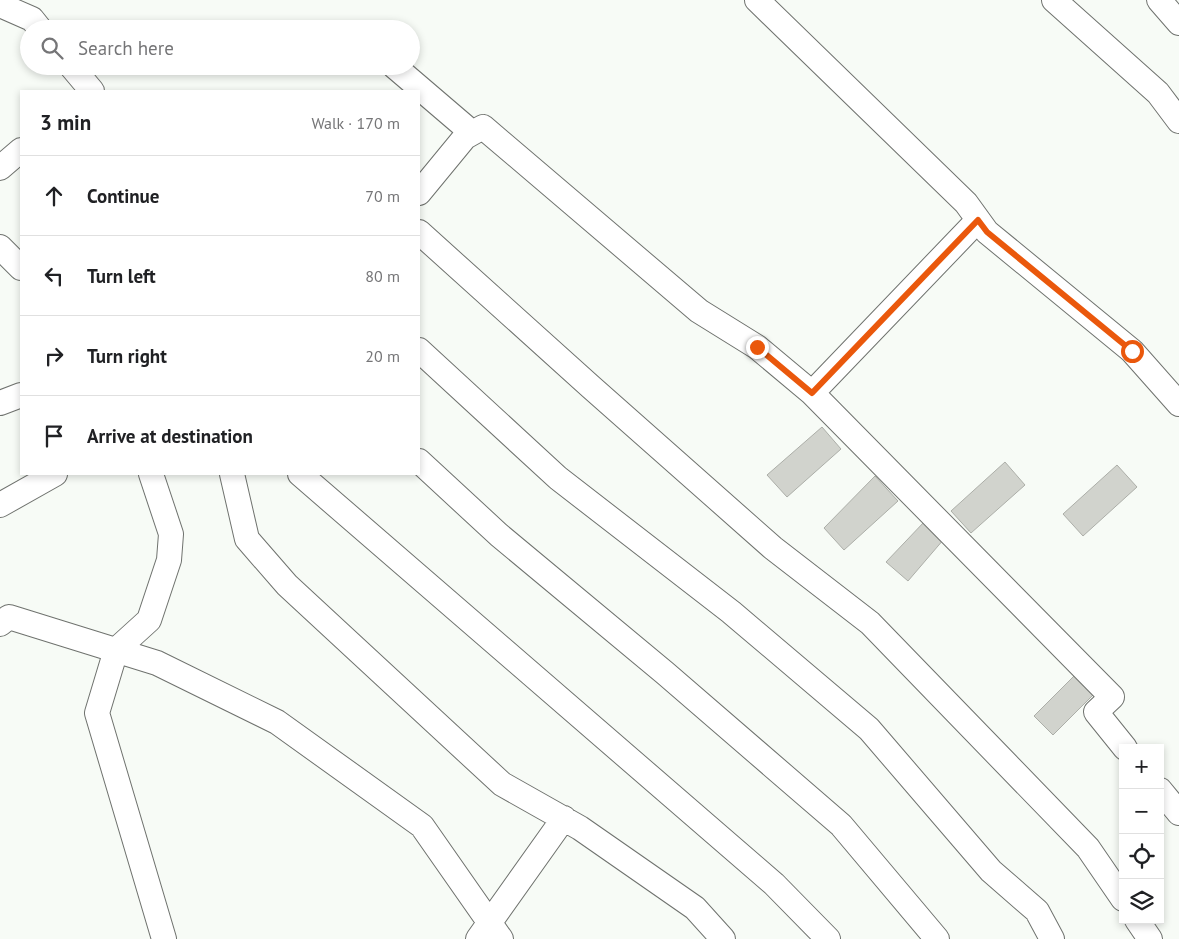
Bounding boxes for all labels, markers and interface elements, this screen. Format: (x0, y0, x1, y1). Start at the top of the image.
search box (20, 20, 420, 75)
icon: search (38, 34, 66, 62)
text: Search here (78, 36, 174, 60)
text: 3 min (40, 109, 91, 136)
text: Walk · 170 m (311, 113, 400, 133)
icon: ahead (40, 182, 68, 210)
text: Continue (87, 184, 159, 208)
text: 70 m (365, 186, 400, 206)
icon: left (40, 262, 68, 290)
text: Turn left (87, 264, 156, 288)
text: 80 m (365, 266, 400, 286)
route end (746, 336, 769, 359)
route start (1121, 340, 1144, 363)
icon: right (40, 342, 68, 370)
text: Turn right (87, 344, 167, 368)
text: 20 m (365, 346, 400, 366)
icon: arrive (40, 422, 68, 450)
text: Arrive at destination (87, 424, 253, 448)
map controls (1119, 744, 1164, 924)
button: + (1119, 744, 1164, 789)
button: − (1119, 789, 1164, 834)
button: locate (1119, 834, 1164, 879)
button: layers (1119, 879, 1164, 924)

